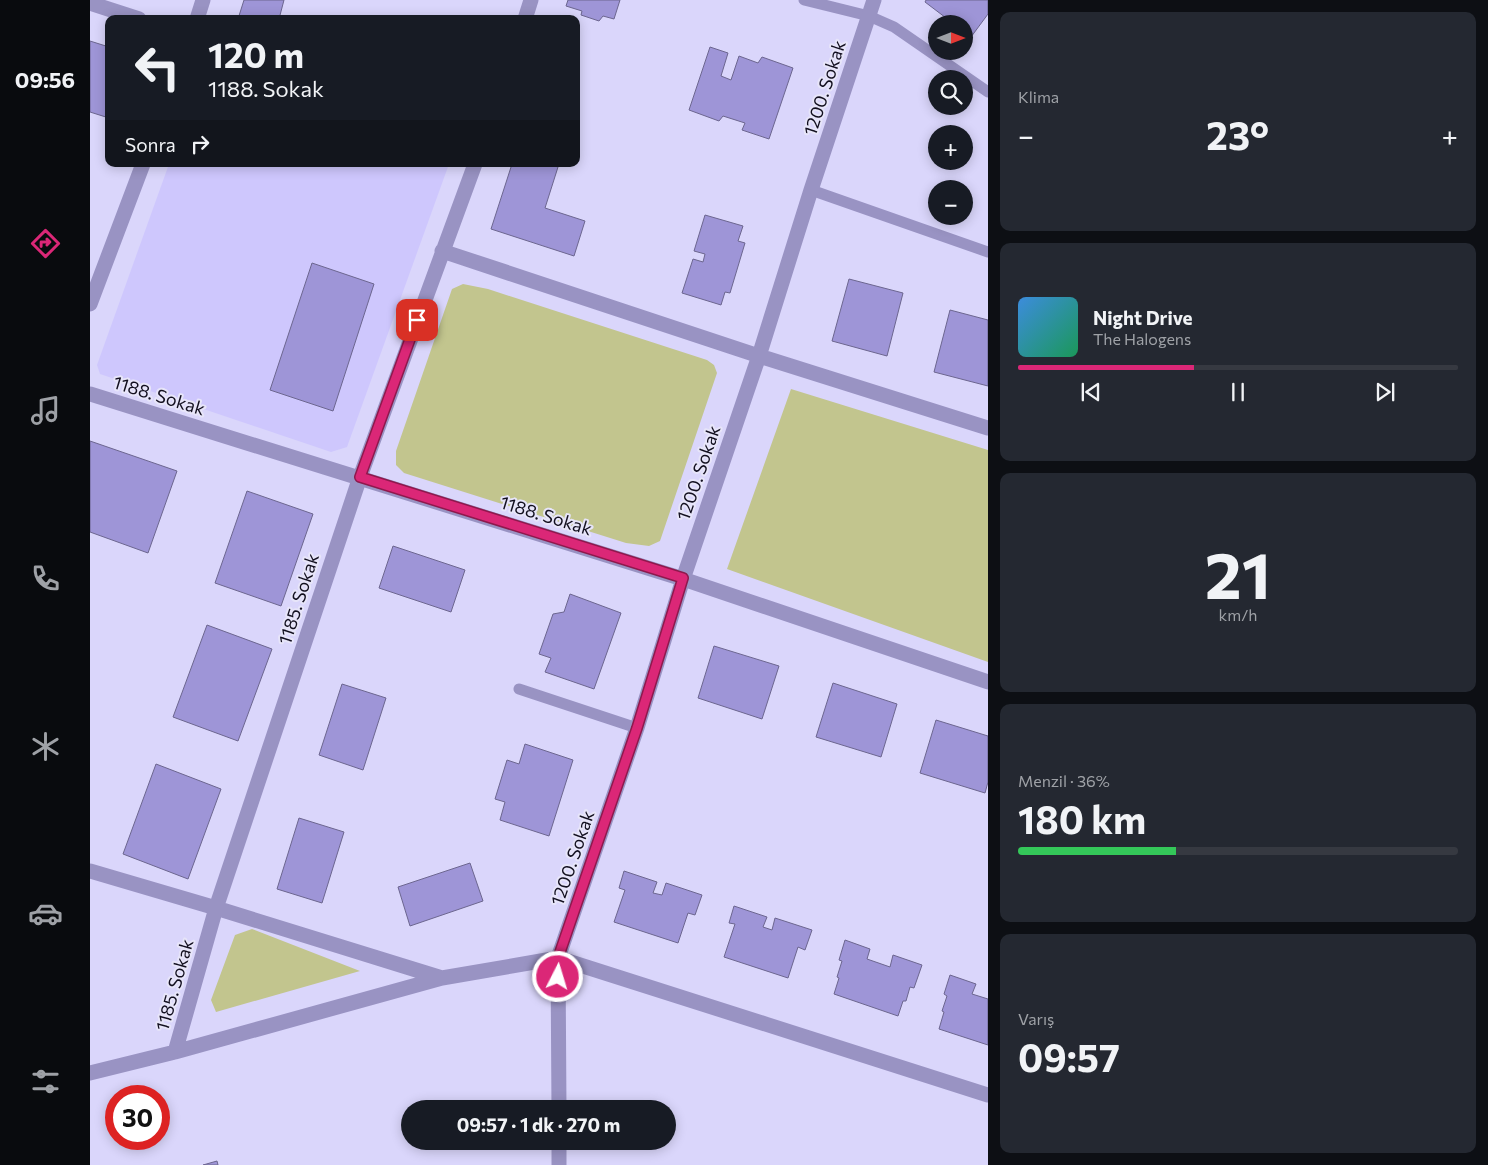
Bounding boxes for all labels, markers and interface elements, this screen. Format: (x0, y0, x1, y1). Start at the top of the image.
north arrow (928, 15, 972, 60)
map controls (928, 15, 973, 225)
text: 120 m (208, 32, 304, 75)
icon: left (125, 35, 190, 100)
street label: 1200. Sokak (798, 37, 850, 138)
text: 09:56 (15, 66, 75, 93)
button: search (928, 70, 973, 115)
text: 1188. Sokak (208, 75, 324, 102)
text: Klima (1018, 87, 1059, 106)
text: 23° (1206, 111, 1269, 158)
text: − (1018, 118, 1034, 152)
text: + (1442, 118, 1458, 152)
button: + (928, 125, 973, 170)
icon: right (186, 130, 214, 158)
text: Sonra (125, 133, 176, 156)
button: − (928, 180, 973, 225)
icon: directions (28, 226, 63, 261)
pin (396, 299, 438, 341)
icon: arrive (403, 306, 431, 334)
text: Night Drive (1093, 306, 1193, 329)
text: The Halogens (1093, 329, 1191, 348)
street label: 1188. Sokak (111, 371, 208, 420)
icon: previous (1077, 378, 1105, 406)
icon: pause (1224, 378, 1252, 406)
icon: next (1371, 378, 1399, 406)
icon: music (28, 393, 63, 428)
street label: 1200. Sokak (672, 422, 725, 523)
street label: 1188. Sokak (498, 491, 595, 540)
text: 21 (1205, 533, 1271, 612)
street label: 1185. Sokak (273, 550, 323, 647)
icon: phone (28, 561, 63, 596)
text: km/h (1219, 605, 1257, 624)
icon: climate (28, 729, 63, 764)
text: Menzil · 36% (1018, 771, 1110, 790)
text: 180 km (1018, 795, 1146, 842)
street label: 1200. Sokak (546, 807, 599, 908)
icon: car (28, 896, 63, 931)
street label: 1185. Sokak (150, 936, 198, 1033)
position arrow (531, 950, 583, 1002)
text: Varış (1018, 1009, 1054, 1028)
text: 09:57 (1018, 1033, 1120, 1080)
icon: filters (28, 1064, 63, 1099)
speed limit sign: 30 (105, 1085, 170, 1150)
text: 09:57 · 1 dk · 270 m (457, 1113, 620, 1136)

